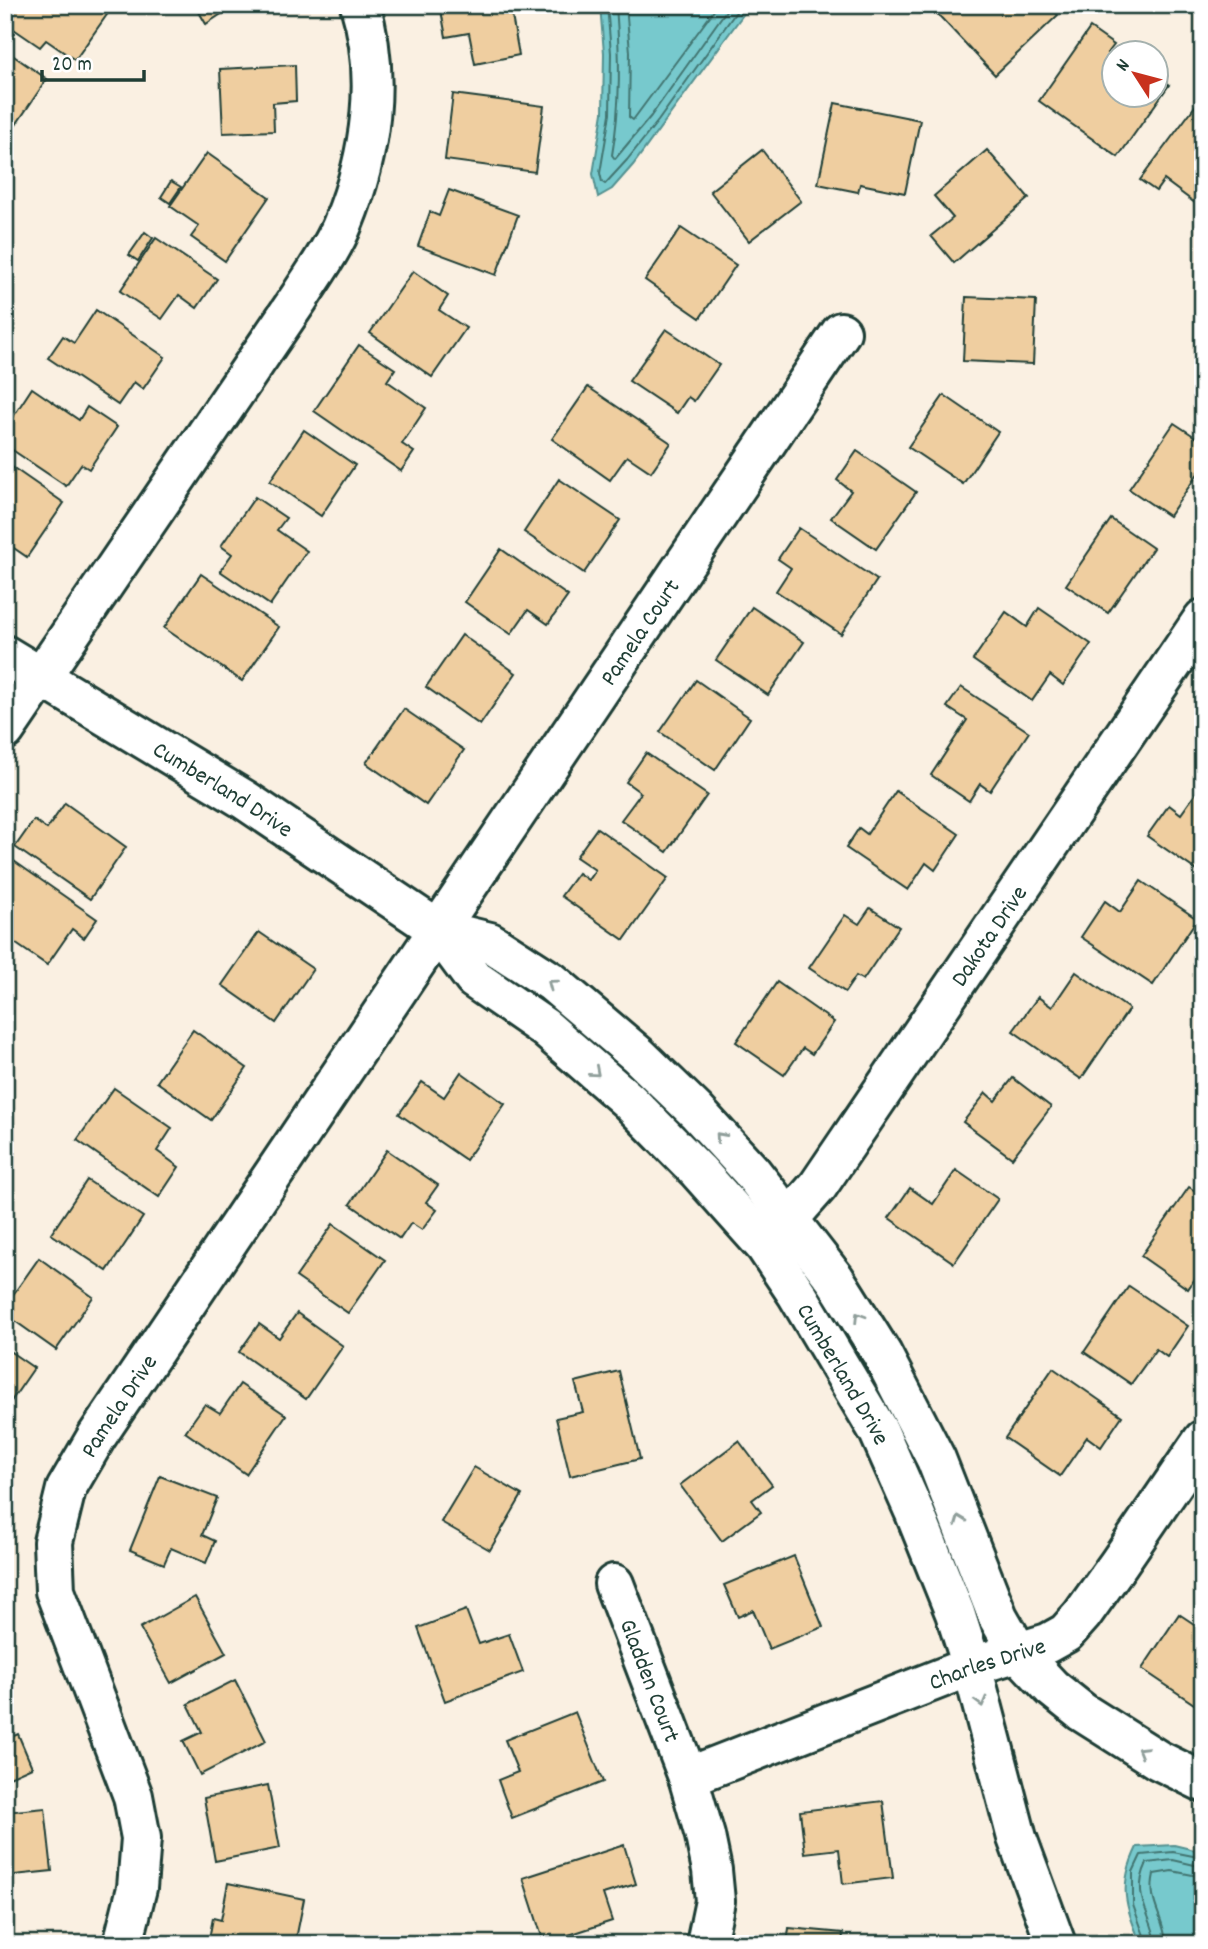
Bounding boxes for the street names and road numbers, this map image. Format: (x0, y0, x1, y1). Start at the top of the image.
street label: Pamela Court (593, 573, 690, 694)
street label: Cumberland Drive (145, 734, 299, 848)
street label: Dakota Drive (944, 879, 1037, 995)
street label: Cumberland Drive (786, 1298, 897, 1451)
street label: Pamela Drive (74, 1349, 167, 1465)
street label: Gladden Court (609, 1615, 687, 1748)
street label: Charles Drive (925, 1631, 1050, 1701)

